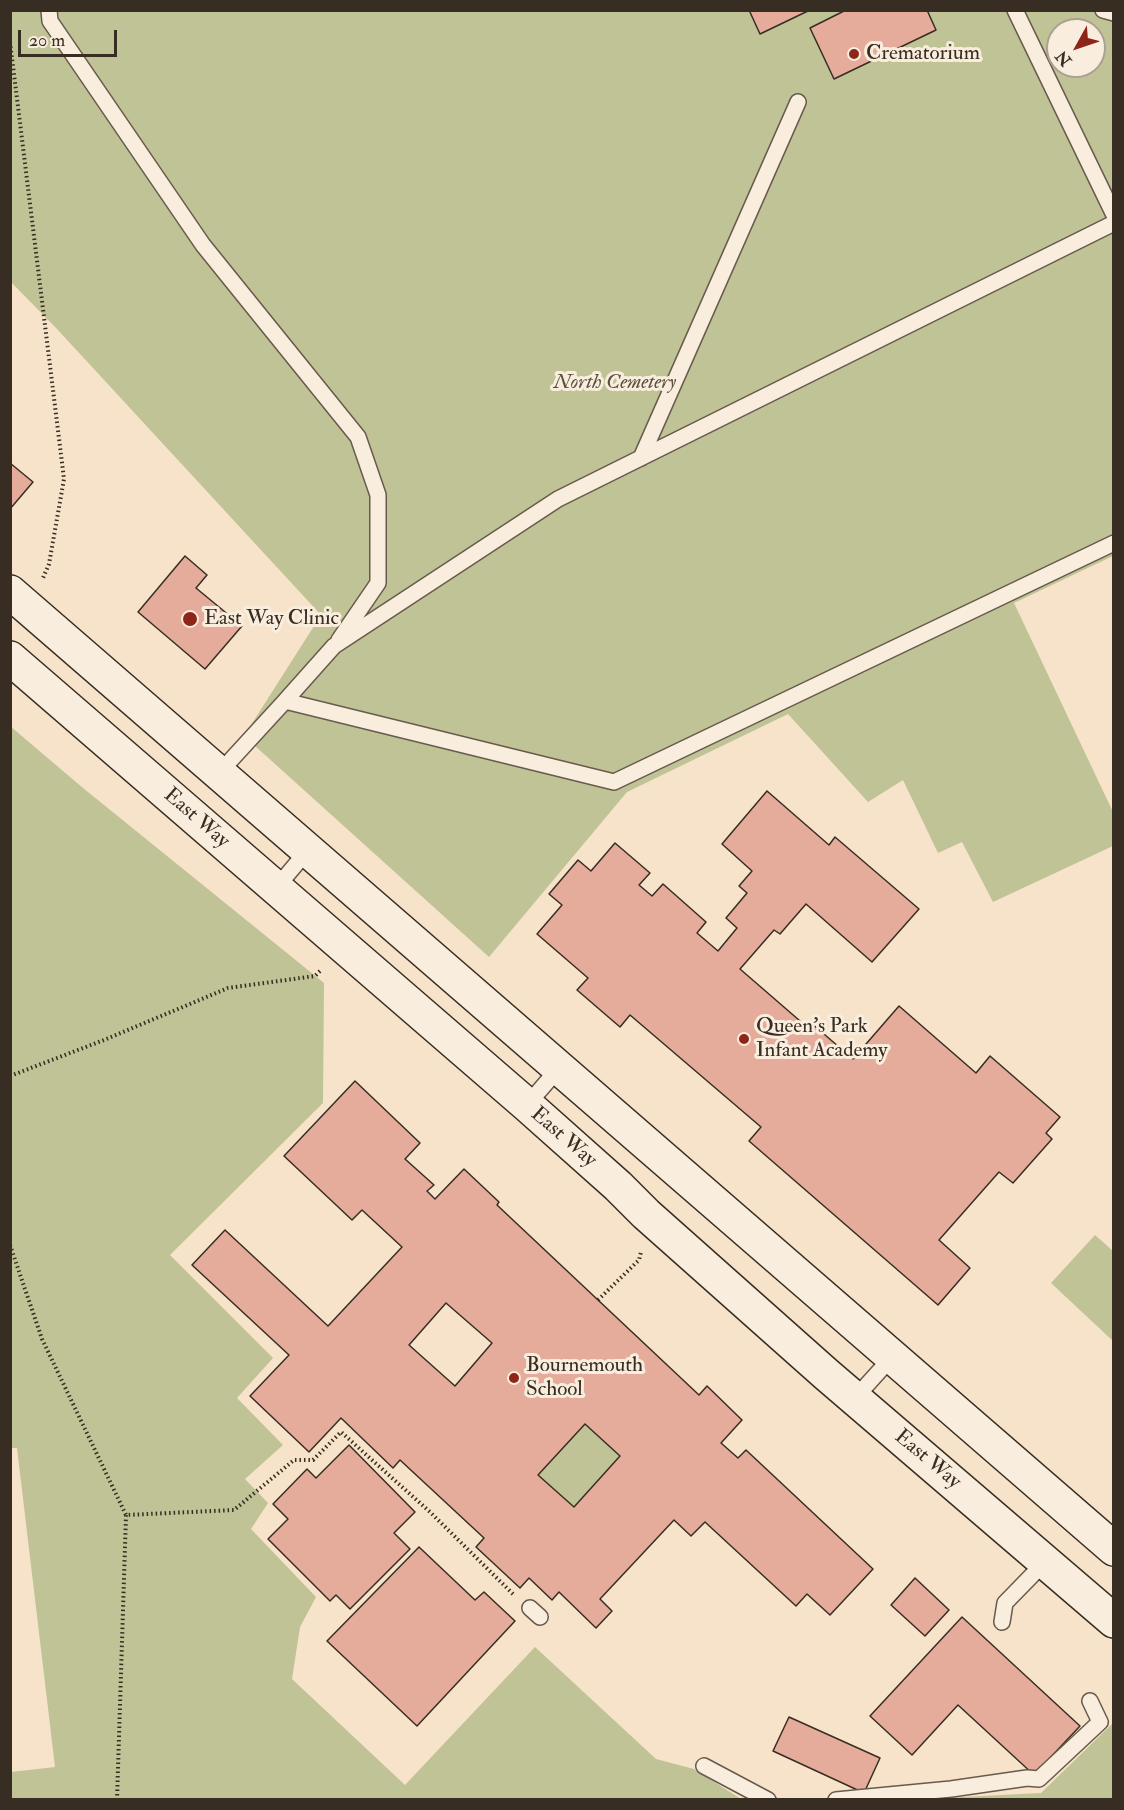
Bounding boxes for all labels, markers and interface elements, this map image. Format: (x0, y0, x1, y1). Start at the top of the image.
scale bar (21, 18, 120, 56)
north arrow (1046, 18, 1106, 78)
text: 20 m (29, 29, 65, 52)
place label: Crematorium (866, 41, 980, 67)
text: N (1051, 46, 1076, 70)
marker: Crematorium (847, 47, 861, 61)
park label: North Cemetery (554, 370, 676, 396)
place label: East Way Clinic (204, 606, 339, 632)
marker: East Way Clinic (181, 610, 199, 628)
street label: East Way (158, 783, 234, 855)
place label: Queen's Park Infant Academy (756, 1014, 887, 1064)
marker: Queen's Park Infant Academy (737, 1032, 751, 1046)
street label: East Way (525, 1102, 601, 1174)
place label: Bournemouth School (526, 1353, 643, 1403)
marker: Bournemouth School (507, 1371, 521, 1385)
street label: East Way (888, 1425, 966, 1495)

